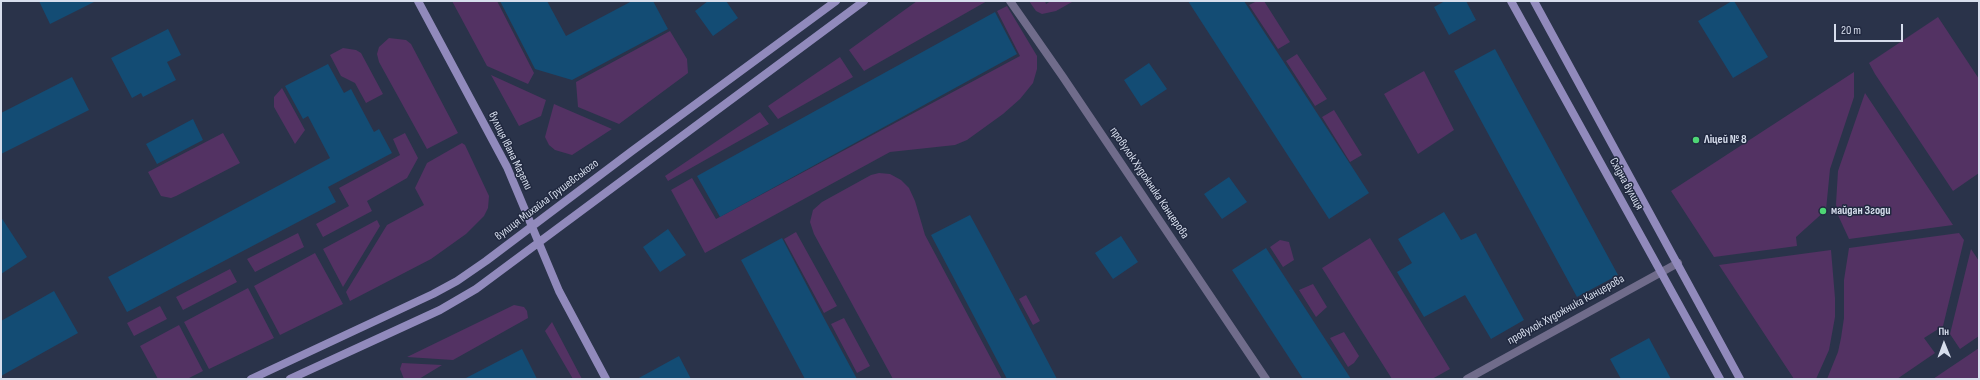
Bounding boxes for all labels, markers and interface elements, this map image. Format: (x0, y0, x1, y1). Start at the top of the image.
scale bar (1836, 16, 1905, 42)
text: 20 m (1841, 23, 1861, 38)
street label: вулиця Івана Мазепи (485, 110, 535, 192)
street label: провулок Художника Канцерова (1106, 124, 1192, 242)
place label: Ліцей № 8 (1704, 133, 1747, 147)
marker: Ліцей № 8 (1691, 135, 1701, 145)
street label: Східна вулиця (1606, 155, 1646, 213)
street label: вулиця Михайла Грушевського (492, 156, 602, 244)
place label: майдан Згоди (1831, 204, 1891, 218)
marker: майдан Згоди (1818, 206, 1828, 216)
street label: провулок Художника Канцерова (1505, 272, 1627, 348)
north arrow (1924, 324, 1964, 364)
text: Пн (1938, 325, 1949, 338)

